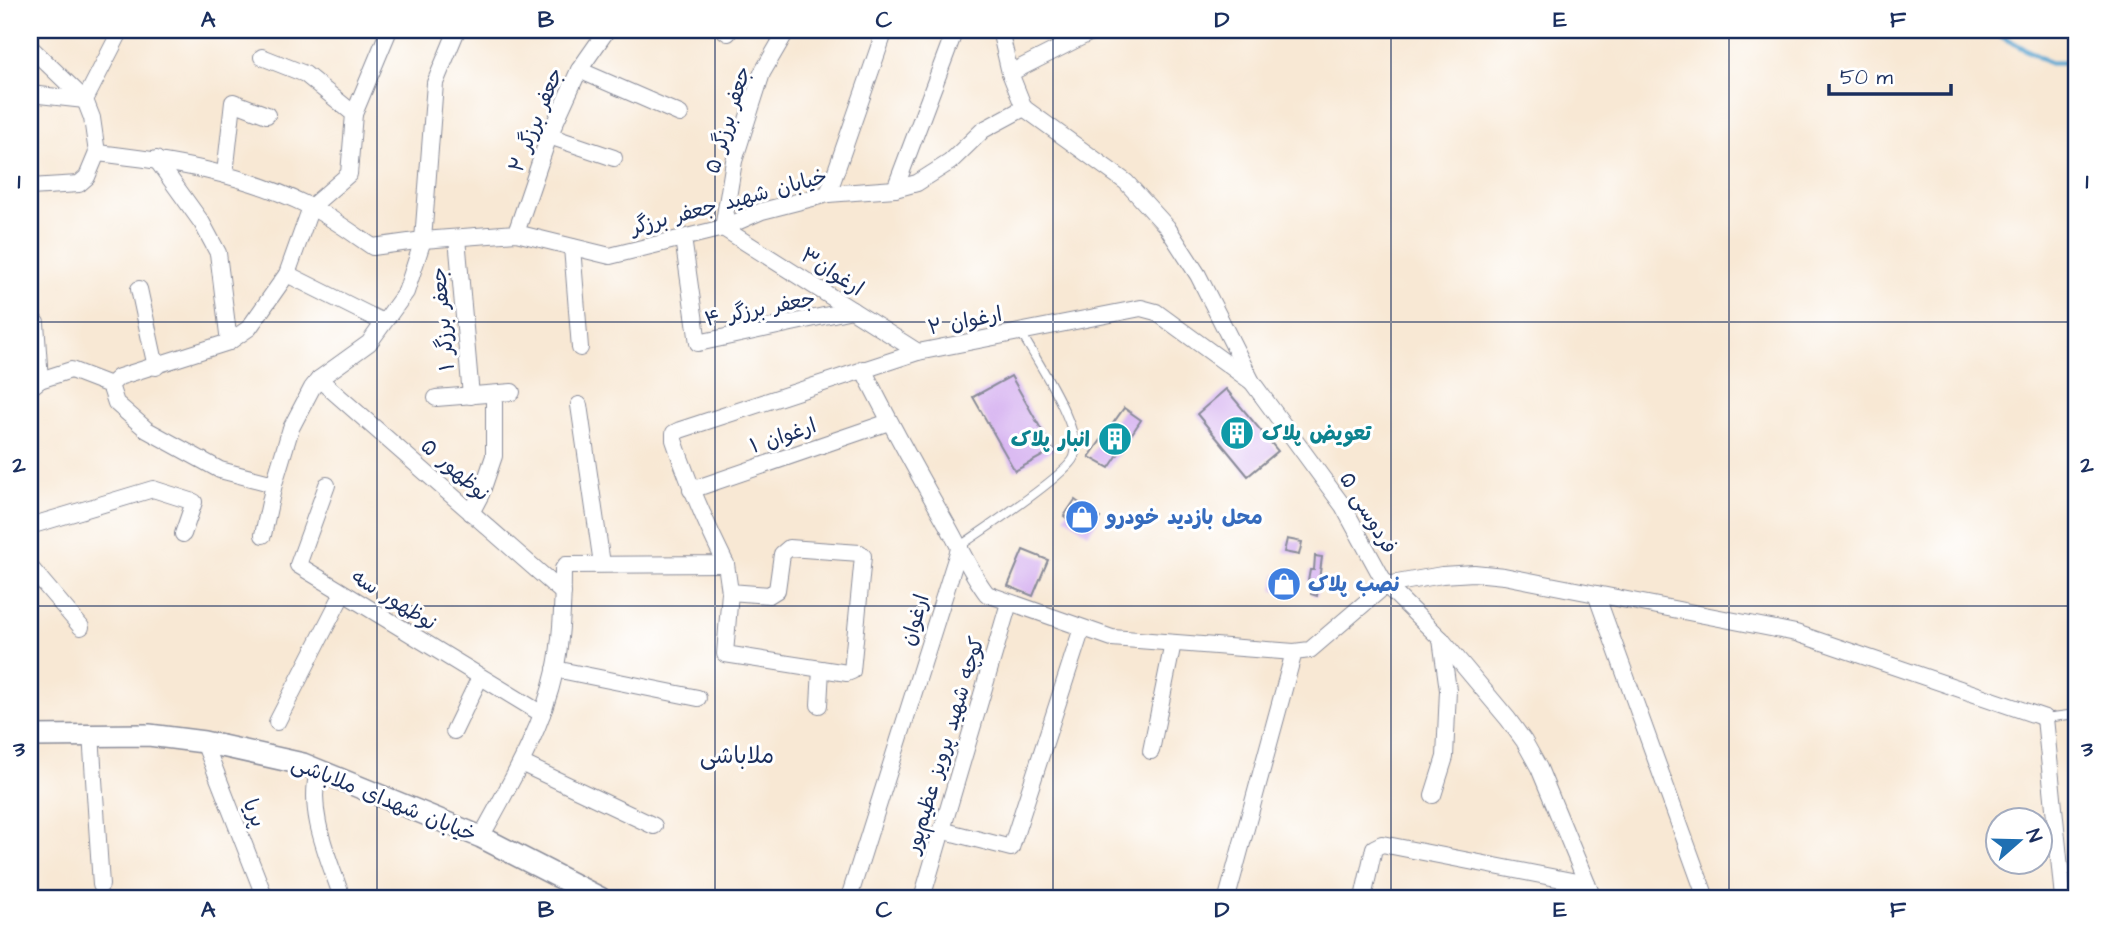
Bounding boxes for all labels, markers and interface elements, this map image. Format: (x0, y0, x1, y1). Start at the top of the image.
text: A (201, 4, 216, 36)
text: B (538, 4, 555, 36)
text: C (876, 4, 893, 36)
text: D (1215, 4, 1230, 36)
text: E (1553, 4, 1567, 36)
text: F (1890, 4, 1907, 36)
scale bar (1829, 52, 1952, 96)
street label: جعفر برزگر ۲ (502, 63, 570, 177)
street label: جعفر برزگر ۵ (698, 63, 758, 177)
text: 50 m (1840, 63, 1894, 92)
street label: خیابان شهید جعفر برزگر (626, 162, 830, 243)
text: 1 (18, 165, 21, 197)
text: 1 (2086, 165, 2089, 197)
street label: ارغوان۳ (795, 241, 869, 303)
street label: جعفر برزگر ۱ (424, 266, 462, 372)
street label: جعفر برزگر ۴ (702, 284, 818, 334)
street label: ارغوان ۲ (925, 300, 1005, 342)
street label: ارغوان ۱ (746, 411, 820, 461)
building icon: تعویض پلاک (1218, 414, 1256, 452)
place label: تعویض پلاک (1262, 419, 1372, 448)
building icon: انبار پلاک (1096, 420, 1134, 458)
place label: انبار پلاک (1011, 425, 1090, 454)
street label: نوظهور ۵ (414, 432, 496, 508)
text: 2 (11, 449, 26, 481)
text: 2 (2079, 449, 2094, 481)
street label: فردوسی ۵ (1332, 467, 1404, 559)
shop icon: محل بازدید خودرو (1063, 498, 1101, 536)
place label: محل بازدید خودرو (1104, 503, 1263, 532)
street label: نوظهور سه (346, 562, 442, 638)
shop icon: نصب پلاک (1265, 565, 1303, 603)
place label: نصب پلاک (1308, 570, 1400, 599)
street label: ارغوان (893, 591, 937, 649)
street label: کوچه شهید پرویز عظیم‌پور (898, 633, 993, 859)
text: 3 (12, 733, 25, 765)
text: 3 (2080, 733, 2093, 765)
district label: ملاباشی (700, 740, 774, 772)
street label: خیابان شهدای ملاباشی (287, 749, 481, 849)
street label: پریا (235, 795, 273, 831)
north arrow (1983, 806, 2054, 876)
text: N (2019, 825, 2048, 846)
text: A (201, 894, 216, 926)
text: B (538, 894, 555, 926)
text: C (876, 894, 893, 926)
text: D (1215, 894, 1230, 926)
text: E (1553, 894, 1567, 926)
text: F (1890, 894, 1907, 926)

